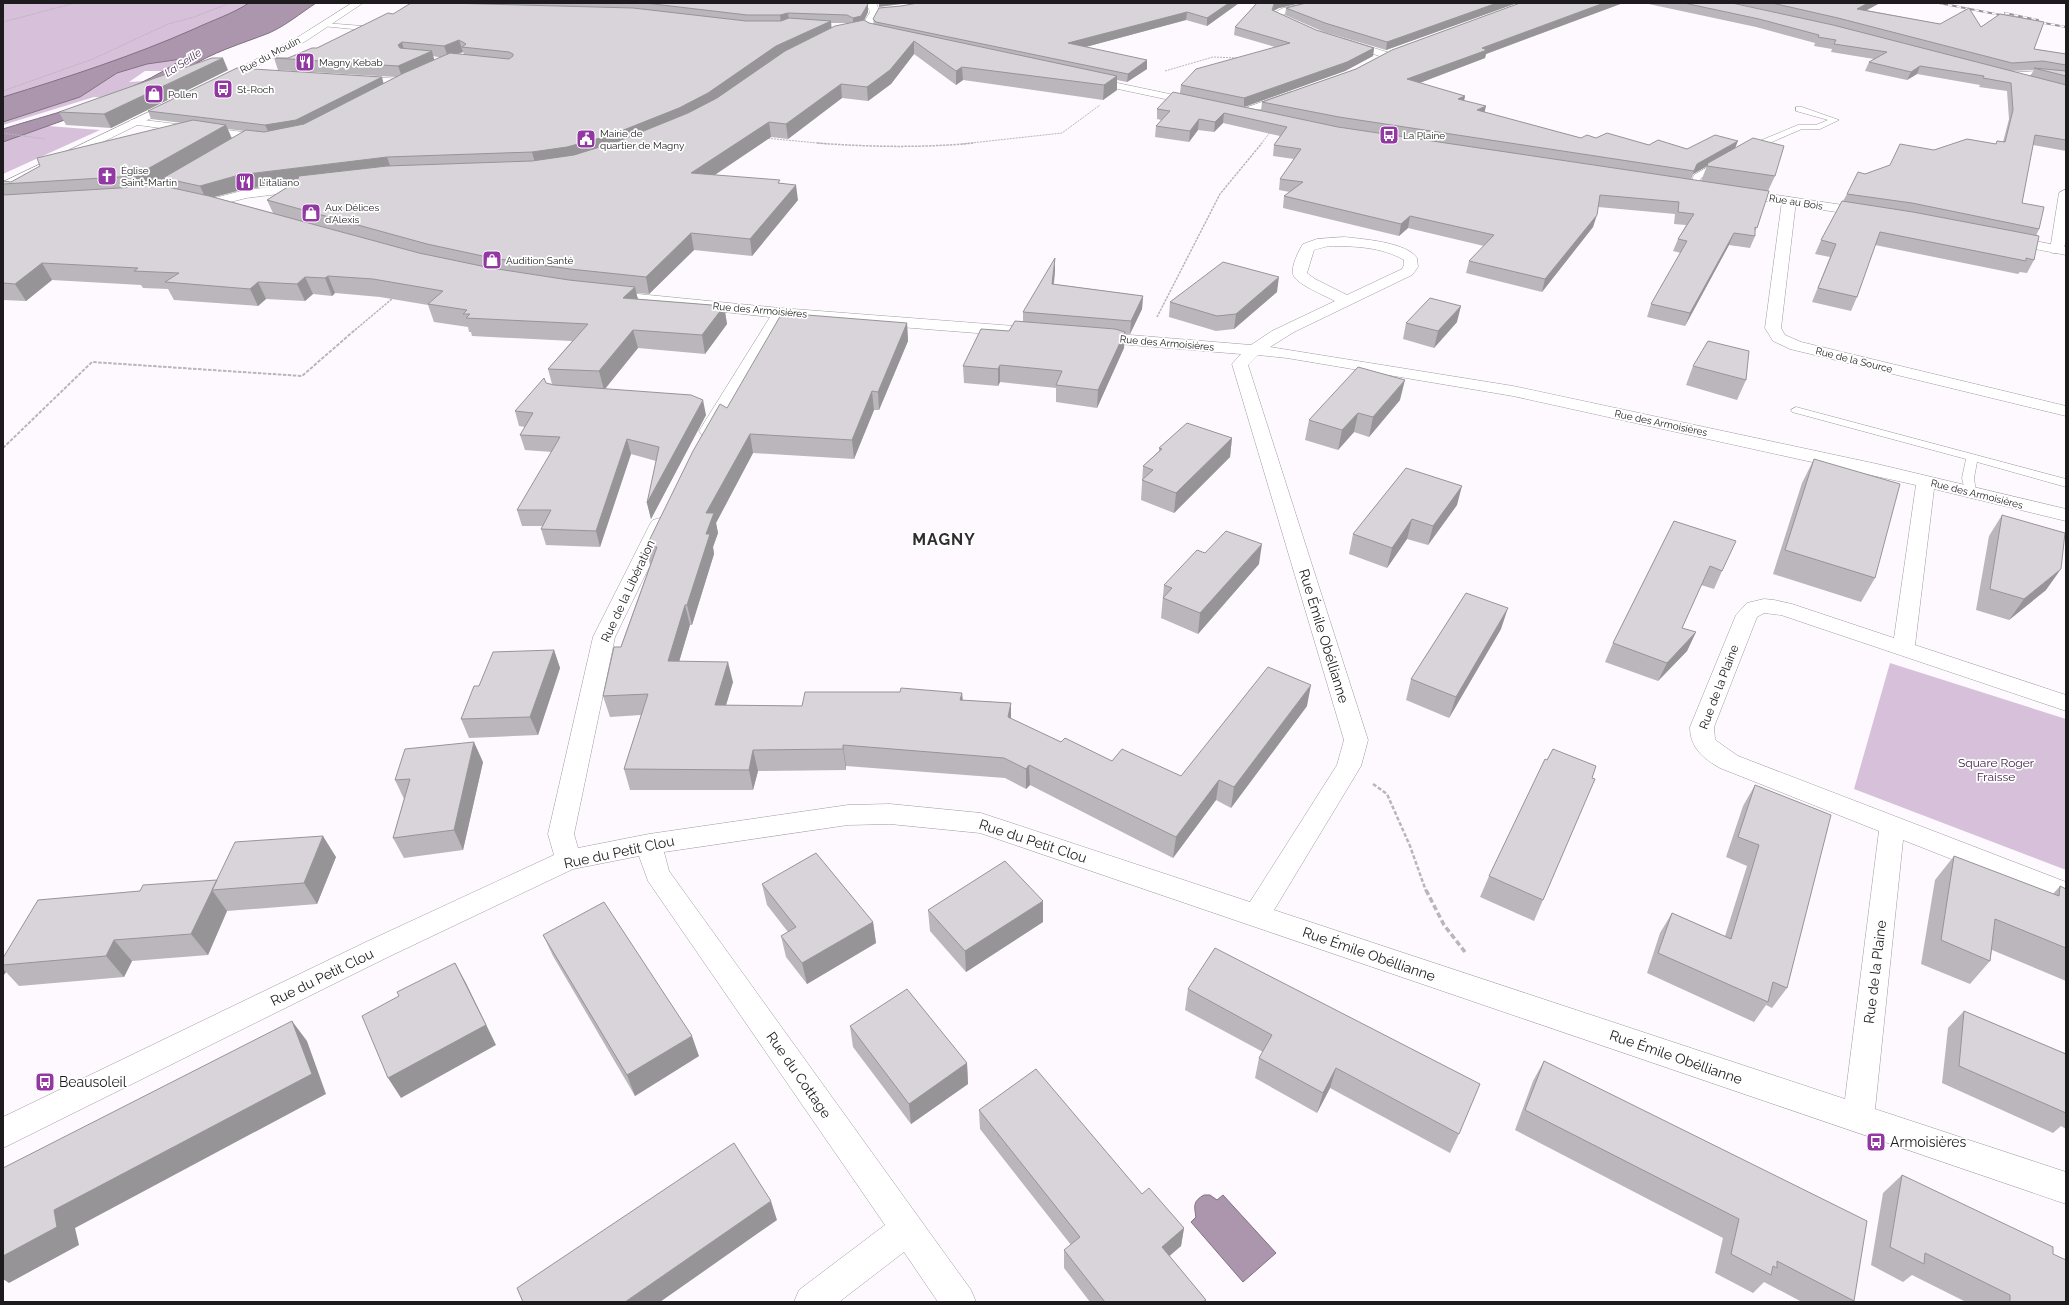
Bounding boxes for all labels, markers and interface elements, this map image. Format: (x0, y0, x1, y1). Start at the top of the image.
street label: Rue du Moulin (238, 34, 302, 76)
water label: La Seille (162, 46, 204, 80)
restaurant icon: Magny Kebab (294, 51, 316, 73)
place label: Magny Kebab (319, 57, 383, 68)
bus stop icon: St-Roch (212, 78, 234, 100)
shop icon: Pollen (143, 83, 165, 105)
place label: St-Roch (237, 84, 274, 95)
place label: Pollen (168, 89, 197, 100)
bus stop icon: La Plaine (1378, 124, 1400, 146)
public building icon: Mairie de quartier de Magny (575, 128, 597, 150)
place label: Mairie de quartier de Magny (600, 128, 685, 151)
place label: La Plaine (1403, 130, 1445, 141)
church icon: Église Saint-Martin (96, 165, 118, 187)
place label: Église Saint-Martin (121, 165, 177, 188)
restaurant icon: L'italiano (234, 171, 256, 193)
place label: L'italiano (259, 177, 299, 188)
street label: Rue au Bois (1768, 192, 1824, 212)
shop icon: Aux Délices d’Alexis (300, 202, 322, 224)
place label: Aux Délices d’Alexis (325, 202, 379, 225)
shop icon: Audition Santé (481, 249, 503, 271)
place label: Audition Santé (506, 255, 573, 266)
street label: Rue des Armoisières (712, 300, 808, 320)
street label: Rue des Armoisières (1119, 333, 1215, 353)
street label: Rue de la Source (1814, 345, 1894, 375)
street label: Rue des Armoisières (1614, 408, 1709, 438)
street label: Rue des Armoisières (1930, 477, 2024, 511)
district label: MAGNY (912, 530, 976, 549)
street label: Rue de la Libération (598, 538, 658, 644)
street label: Rue Émile Obéllianne (1296, 567, 1353, 705)
street label: Rue de la Plaine (1696, 643, 1742, 731)
park label: Square Roger Fraisse (1958, 756, 2035, 784)
street label: Rue du Petit Clou (977, 816, 1089, 866)
street label: Rue du Petit Clou (562, 832, 676, 872)
street label: Rue de la Plaine (1861, 919, 1889, 1025)
street label: Rue Émile Obéllianne (1301, 923, 1438, 984)
street label: Rue du Petit Clou (268, 945, 376, 1009)
street label: Rue Émile Obéllianne (1608, 1026, 1745, 1087)
street label: Rue du Cottage (763, 1029, 835, 1121)
bus stop icon: Beausoleil (34, 1071, 56, 1093)
place label: Beausoleil (59, 1074, 127, 1090)
bus stop icon: Armoisières (1865, 1131, 1887, 1153)
place label: Armoisières (1890, 1134, 1967, 1150)

